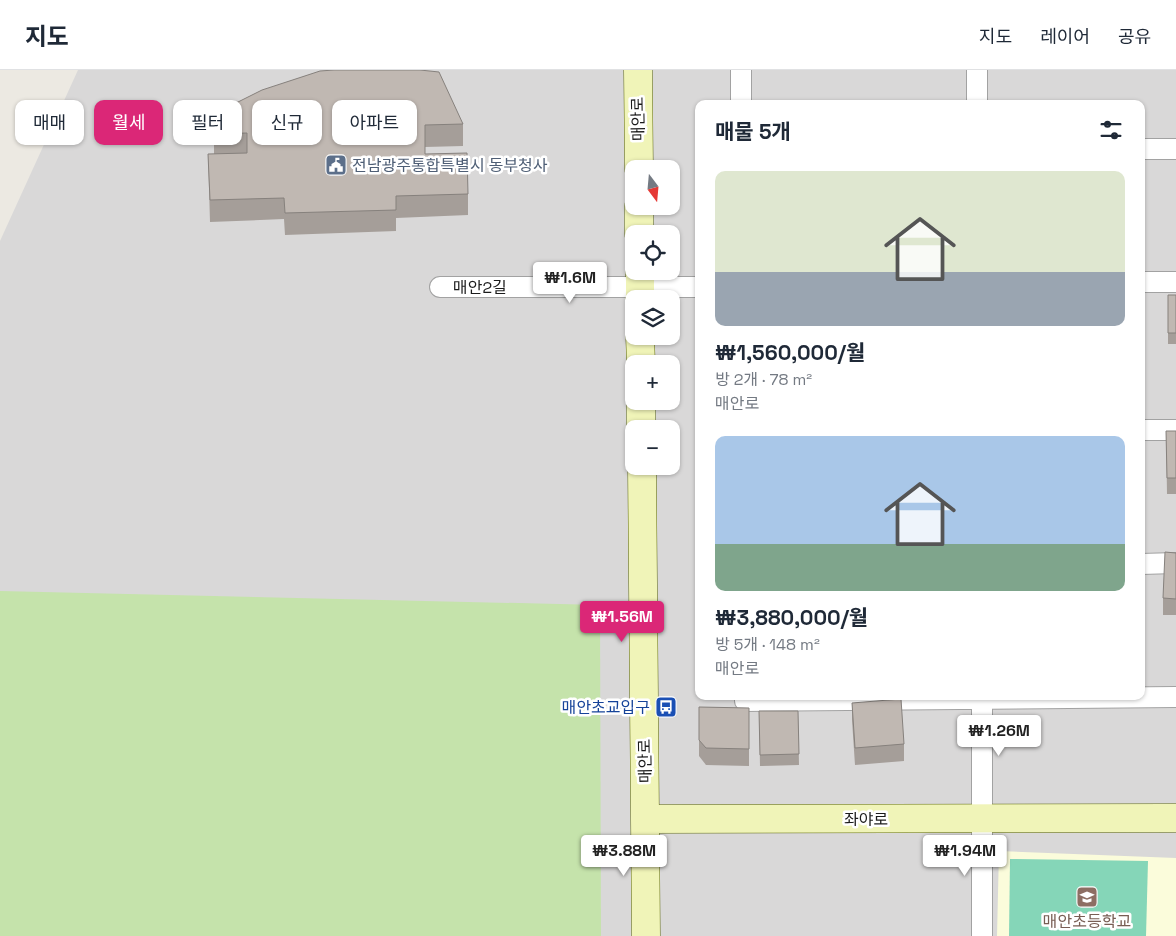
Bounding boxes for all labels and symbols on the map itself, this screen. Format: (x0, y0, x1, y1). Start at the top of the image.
street label: 매안로 (627, 96, 649, 141)
public building icon: 전남광주통합특별시 동부청사 (324, 153, 348, 177)
place label: 전남광주통합특별시 동부청사 (352, 155, 548, 176)
north arrow (625, 160, 680, 215)
pin: ₩1.6M (535, 262, 605, 304)
street label: 매안2길 (453, 277, 507, 298)
pin: ₩1.56M (581, 600, 663, 643)
bus stop icon: 매안초교입구 (654, 695, 678, 719)
place label: 매안초교입구 (562, 697, 650, 718)
pin: ₩1.26M (958, 714, 1040, 757)
street label: 매안로 (634, 738, 656, 783)
street label: 좌야로 (844, 809, 888, 830)
pin: ₩3.88M (583, 834, 665, 877)
pin: ₩1.94M (924, 834, 1006, 877)
school or university icon: 매안초등학교 (1075, 885, 1099, 909)
place label: 매안초등학교 (1043, 911, 1131, 932)

